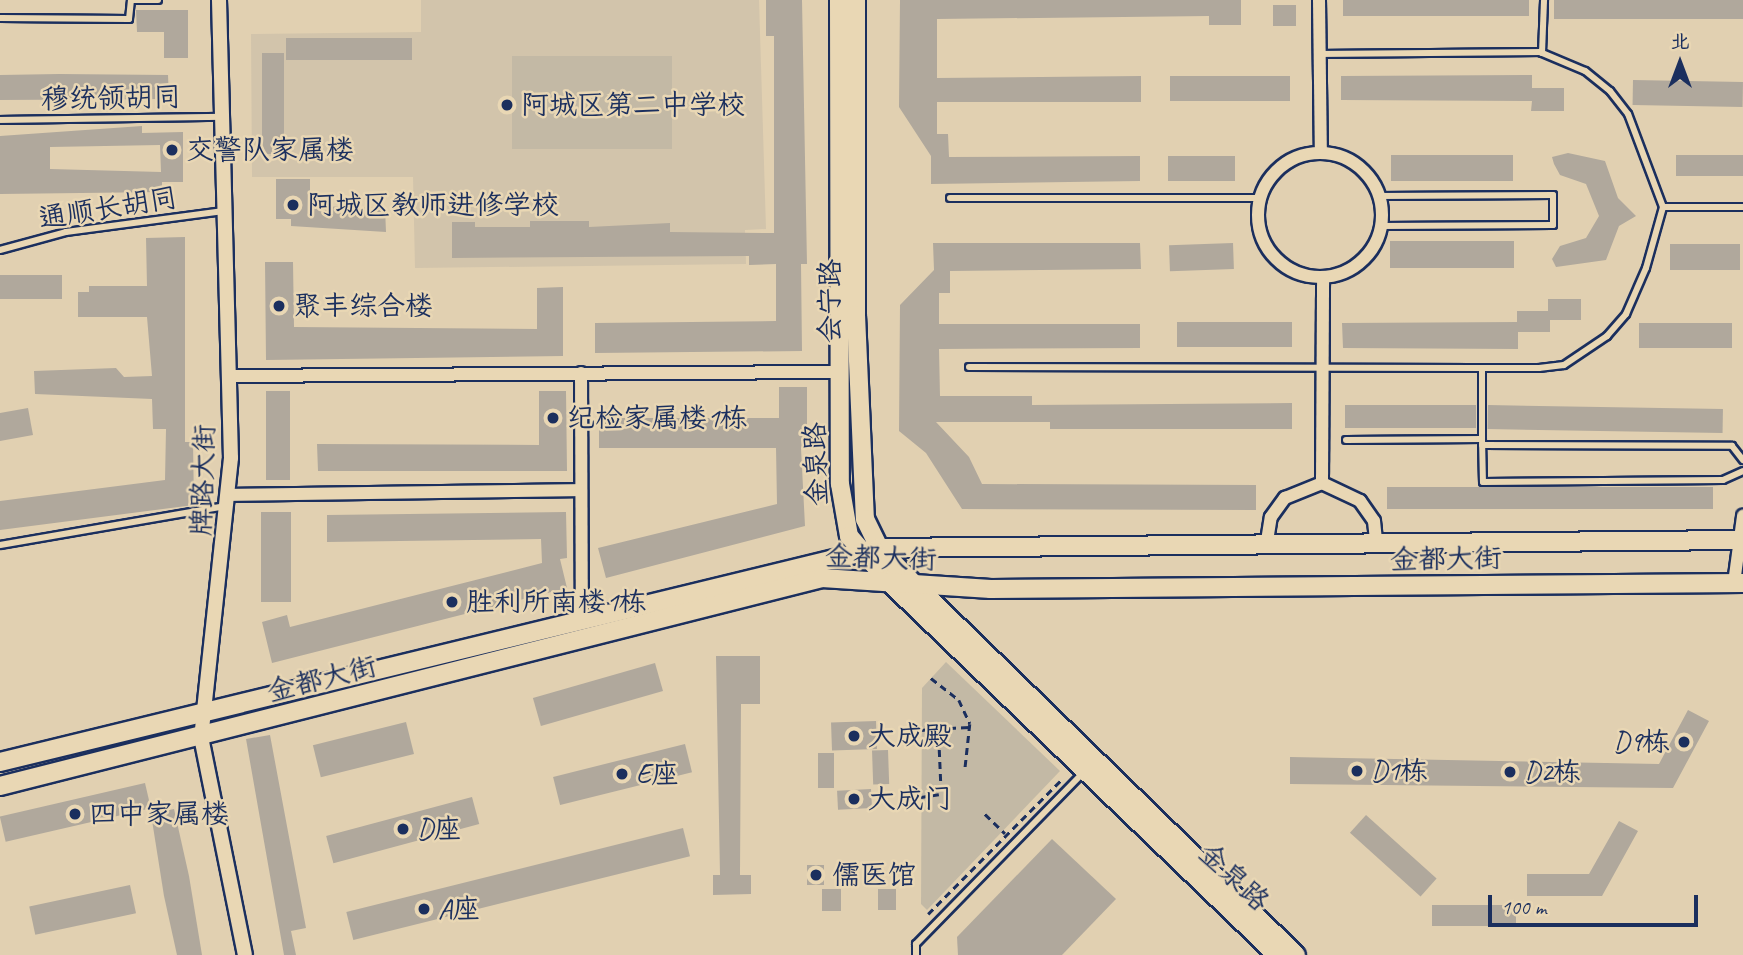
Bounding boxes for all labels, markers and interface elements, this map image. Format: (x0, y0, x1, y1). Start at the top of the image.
north arrow (1645, 28, 1715, 98)
text: 北 (1670, 30, 1690, 54)
street label: 穆统领胡同 (41, 80, 181, 116)
place label: 阿城区第二中学校 (521, 88, 745, 122)
marker: 阿城区第二中学校 (499, 97, 515, 113)
place label: 交警队家属楼 (186, 133, 354, 167)
marker: 交警队家属楼 (164, 142, 180, 158)
street label: 通顺长胡同 (36, 180, 180, 236)
place label: 阿城区教师进修学校 (307, 188, 559, 222)
marker: 阿城区教师进修学校 (285, 197, 301, 213)
street label: 会宁路 (813, 259, 847, 343)
place label: 聚丰综合楼 (293, 289, 433, 323)
marker: 聚丰综合楼 (271, 298, 287, 314)
place label: 纪检家属楼1栋 (567, 401, 748, 435)
marker: 纪检家属楼1栋 (545, 410, 561, 426)
street label: 金泉路 (798, 421, 834, 507)
street label: 牌路大街 (184, 423, 222, 537)
street label: 金都大街 (824, 539, 938, 577)
street label: 金都大街 (1390, 541, 1502, 577)
place label: 胜利所南楼1栋 (466, 585, 647, 619)
marker: 胜利所南楼1栋 (444, 594, 460, 610)
street label: 金都大街 (264, 649, 380, 709)
place label: 大成殿 (868, 719, 952, 753)
place label: D9栋 (1613, 725, 1670, 759)
marker: 大成殿 (846, 728, 862, 744)
marker: D9栋 (1676, 734, 1692, 750)
place label: D1栋 (1371, 754, 1428, 788)
place label: D2栋 (1524, 755, 1581, 789)
place label: E座 (636, 757, 679, 791)
marker: D1栋 (1349, 763, 1365, 779)
marker: D2栋 (1502, 764, 1518, 780)
marker: E座 (614, 766, 630, 782)
place label: 大成门 (868, 782, 952, 816)
marker: 大成门 (846, 791, 862, 807)
place label: 四中家属楼 (89, 797, 229, 831)
marker: 四中家属楼 (67, 806, 83, 822)
place label: D座 (417, 812, 461, 846)
marker: D座 (395, 821, 411, 837)
street label: 金泉路 (1192, 836, 1276, 918)
place label: 儒医馆 (832, 858, 916, 892)
marker: 儒医馆 (806, 865, 826, 885)
scale bar (1491, 881, 1701, 925)
place label: A座 (438, 892, 480, 926)
text: 100 m (1501, 894, 1546, 920)
marker: A座 (416, 901, 432, 917)

